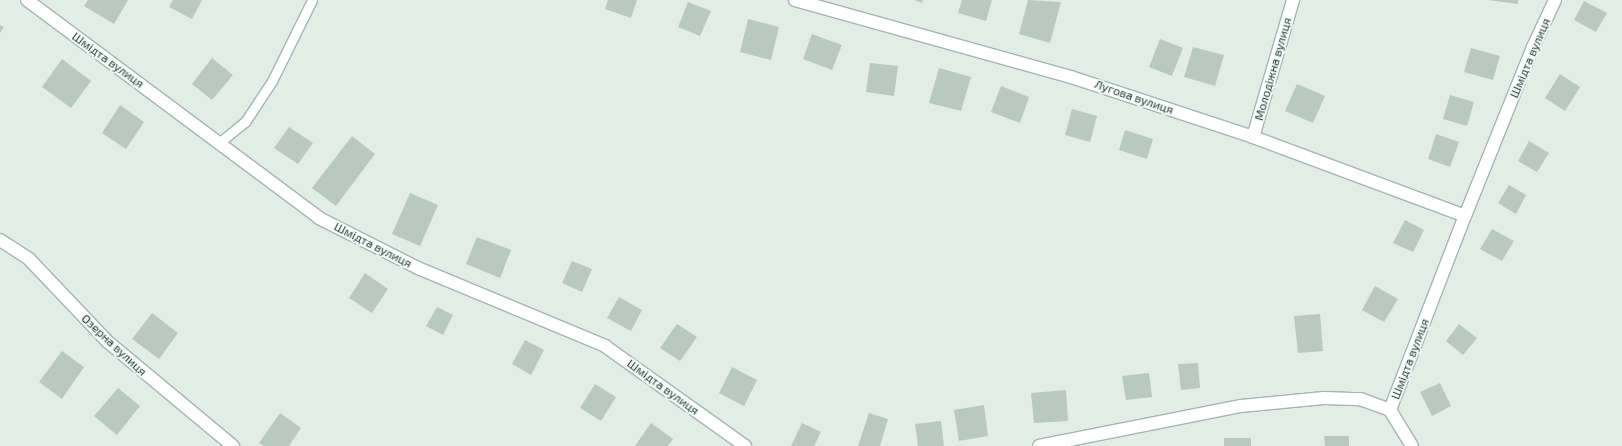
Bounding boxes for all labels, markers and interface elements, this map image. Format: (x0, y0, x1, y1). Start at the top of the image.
street label: Молодіжна вулиця (1251, 16, 1295, 122)
street label: Шмідта вулиця (1507, 16, 1553, 100)
street label: Шмідта вулиця (69, 29, 147, 91)
street label: Лугова вулиця (1093, 77, 1175, 117)
street label: Шмідта вулиця (332, 219, 414, 271)
street label: Озерна вулиця (78, 311, 150, 379)
street label: Шмідта вулиця (1388, 317, 1432, 401)
street label: Шмідта вулиця (624, 356, 702, 418)

